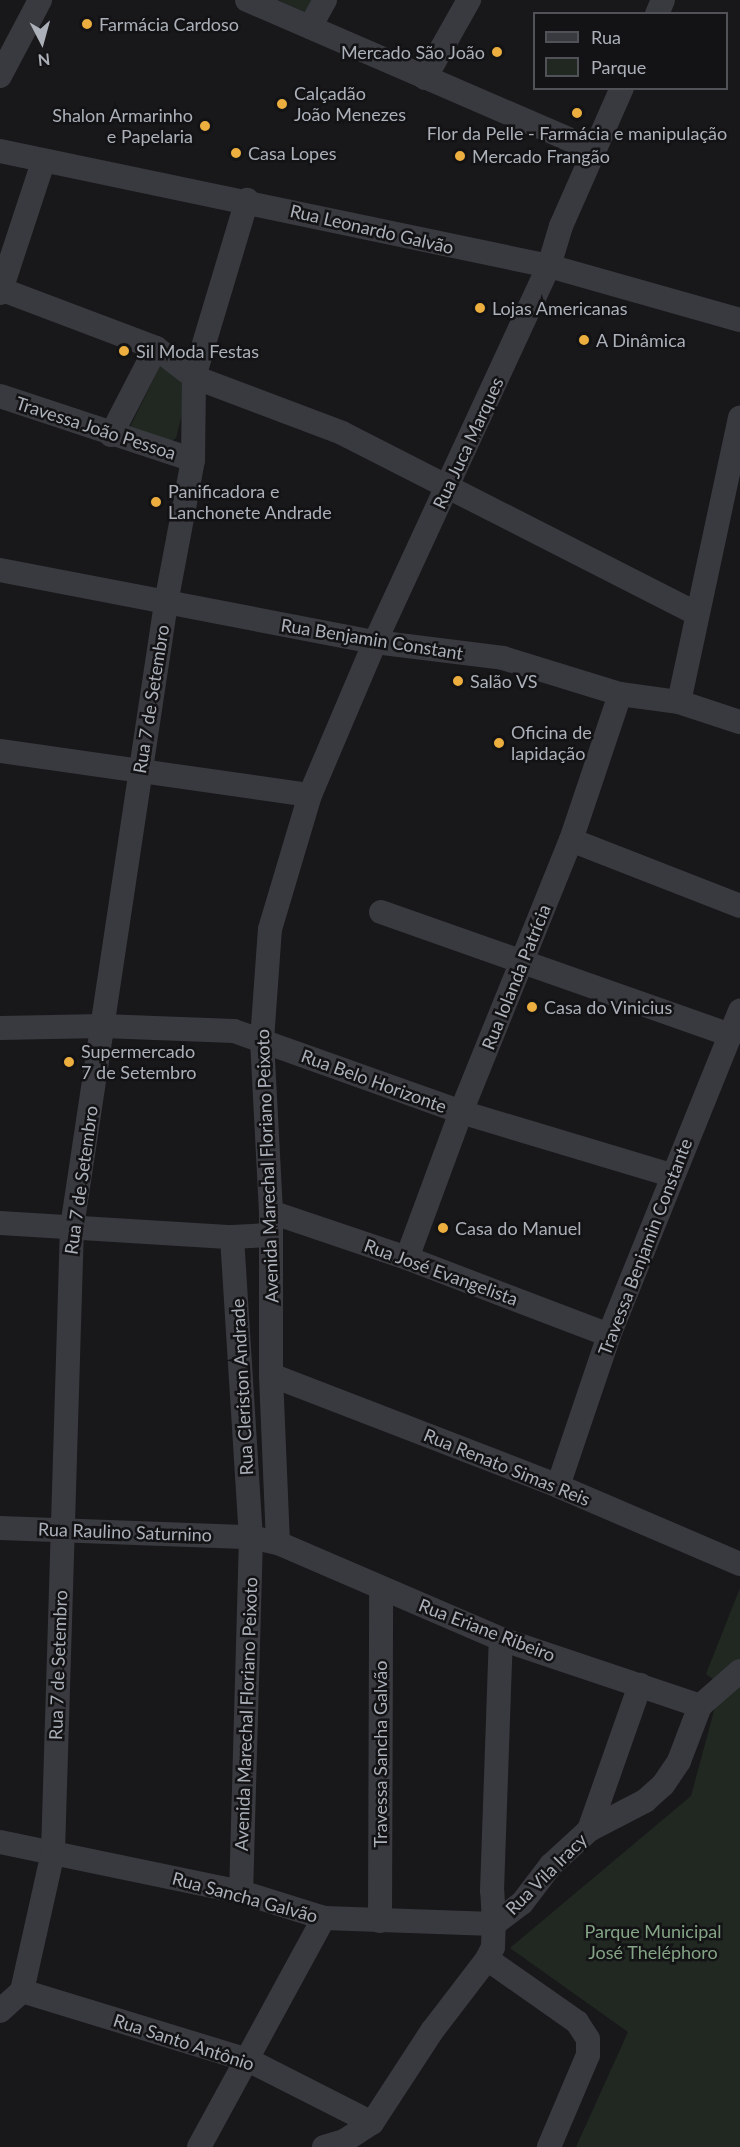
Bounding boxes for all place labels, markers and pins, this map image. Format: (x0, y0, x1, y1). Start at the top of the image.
place label: Farmácia Cardoso (99, 13, 239, 35)
marker: Farmácia Cardoso (80, 17, 94, 31)
place label: Mercado São João (340, 41, 485, 63)
marker: Mercado São João (490, 45, 504, 59)
place label: Calçadão João Menezes (294, 83, 406, 125)
marker: Calçadão João Menezes (275, 97, 289, 111)
place label: Shalon Armarinho e Papelaria (52, 105, 193, 148)
marker: Flor da Pelle - Farmácia e manipulação (570, 106, 584, 120)
marker: Shalon Armarinho e Papelaria (198, 119, 212, 133)
place label: Flor da Pelle - Farmácia e manipulação (427, 122, 727, 144)
place label: Casa Lopes (248, 142, 336, 164)
place label: Mercado Frangão (472, 145, 610, 167)
marker: Casa Lopes (229, 146, 243, 160)
marker: Mercado Frangão (453, 149, 467, 163)
place label: Lojas Americanas (492, 297, 628, 319)
marker: Lojas Americanas (473, 301, 487, 315)
place label: A Dinâmica (596, 329, 686, 351)
marker: A Dinâmica (577, 333, 591, 347)
place label: Sil Moda Festas (136, 340, 259, 362)
marker: Sil Moda Festas (117, 344, 131, 358)
place label: Panificadora e Lanchonete Andrade (168, 481, 332, 524)
marker: Panificadora e Lanchonete Andrade (149, 495, 163, 509)
place label: Salão VS (470, 670, 538, 692)
marker: Salão VS (451, 674, 465, 688)
place label: Oficina de lapidação (511, 722, 592, 764)
marker: Oficina de lapidação (492, 736, 506, 750)
place label: Casa do Vinicius (544, 996, 673, 1018)
marker: Casa do Vinicius (525, 1000, 539, 1014)
place label: Supermercado 7 de Setembro (81, 1041, 197, 1084)
marker: Supermercado 7 de Setembro (62, 1055, 76, 1069)
place label: Casa do Manuel (455, 1217, 581, 1239)
marker: Casa do Manuel (436, 1221, 450, 1235)

